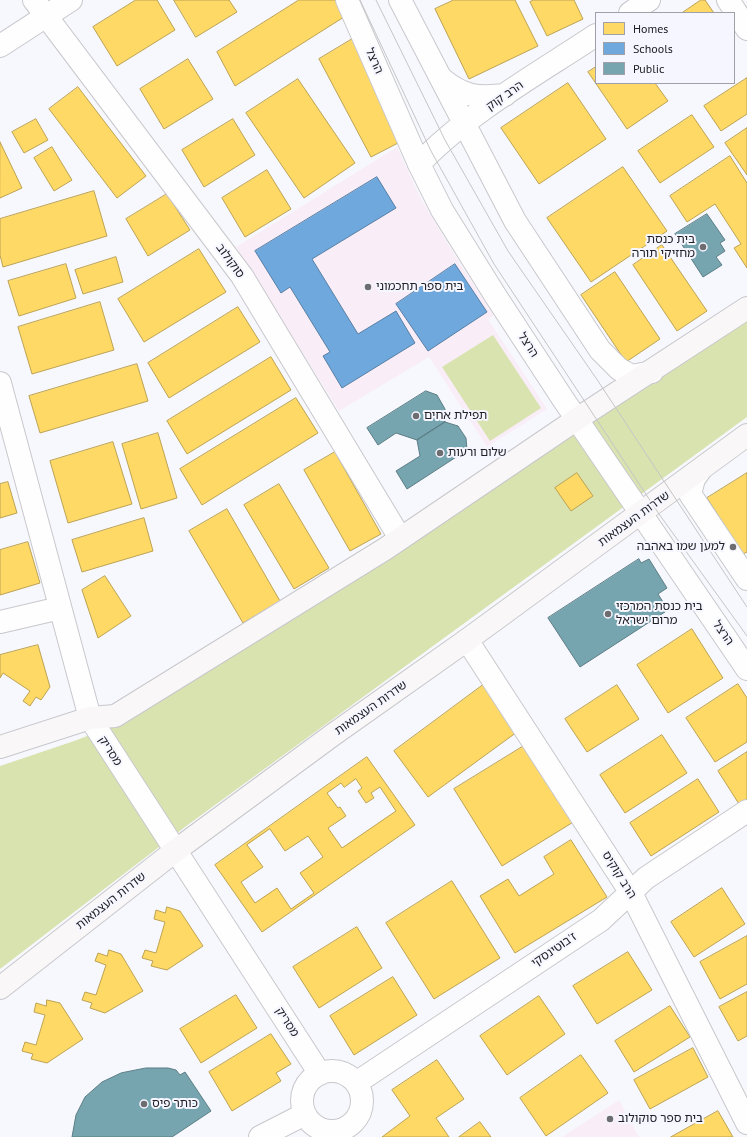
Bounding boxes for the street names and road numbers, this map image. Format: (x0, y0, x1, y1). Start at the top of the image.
street label: הרצל (362, 46, 386, 76)
street label: הרב קוק (484, 78, 526, 114)
street label: סוקולוב (213, 241, 247, 281)
street label: הרצל (515, 330, 541, 360)
street label: שדרות העצמאות (595, 488, 673, 550)
street label: הרצל (709, 618, 737, 648)
street label: שדרות העצמאות (332, 678, 410, 738)
street label: מסריק (95, 733, 125, 769)
street label: הרב קוקיס (599, 849, 639, 901)
street label: שדרות העצמאות (73, 869, 149, 933)
street label: ז'בוטינסקי (529, 930, 579, 970)
street label: מסריק (272, 1004, 302, 1040)

